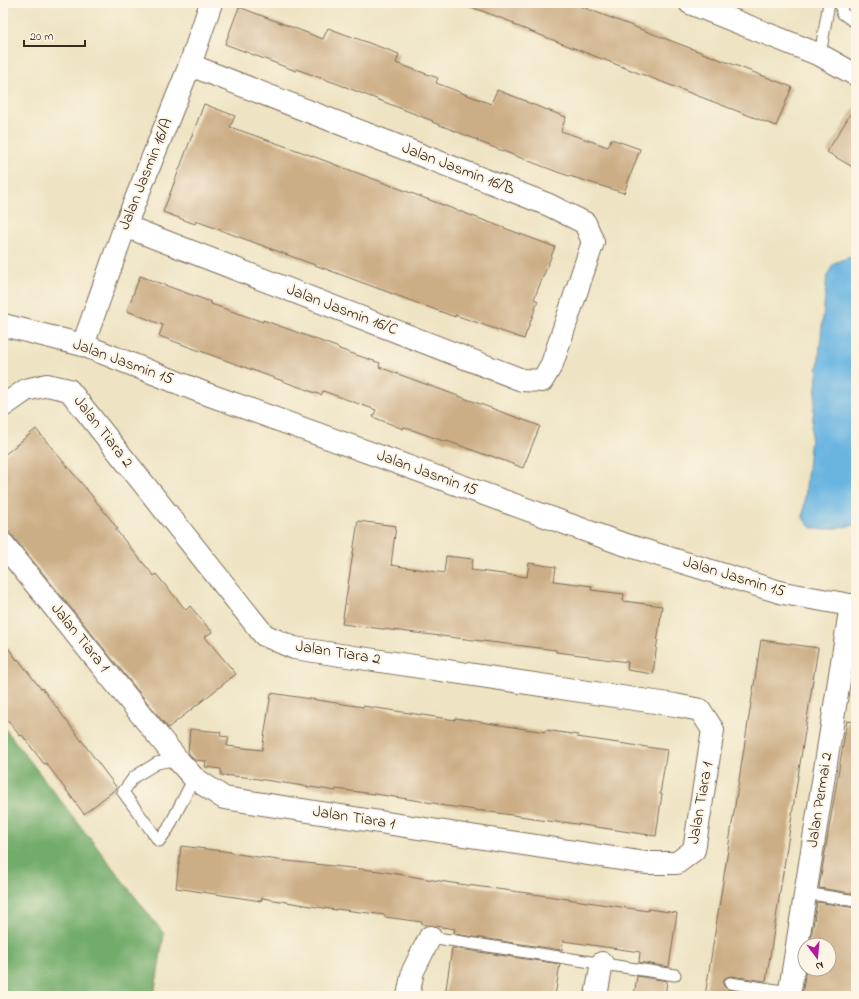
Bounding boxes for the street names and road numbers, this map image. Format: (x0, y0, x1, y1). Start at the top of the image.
street label: Jalan Jasmin 16/A (113, 114, 179, 233)
street label: Jalan Jasmin 16/B (398, 136, 518, 202)
street label: Jalan Jasmin 16/C (283, 278, 401, 342)
street label: Jalan Jasmin 15 (69, 333, 177, 391)
street label: Jalan Tiara 2 (67, 391, 139, 473)
street label: Jalan Jasmin 15 (373, 444, 481, 502)
street label: Jalan Jasmin 15 (680, 550, 788, 604)
street label: Jalan Tiara 1 (45, 598, 115, 678)
street label: Jalan Tiara 2 (294, 634, 382, 672)
street label: Jalan Permai 2 (801, 751, 839, 849)
street label: Jalan Tiara 1 (682, 760, 720, 846)
street label: Jalan Tiara 1 (311, 800, 397, 836)

